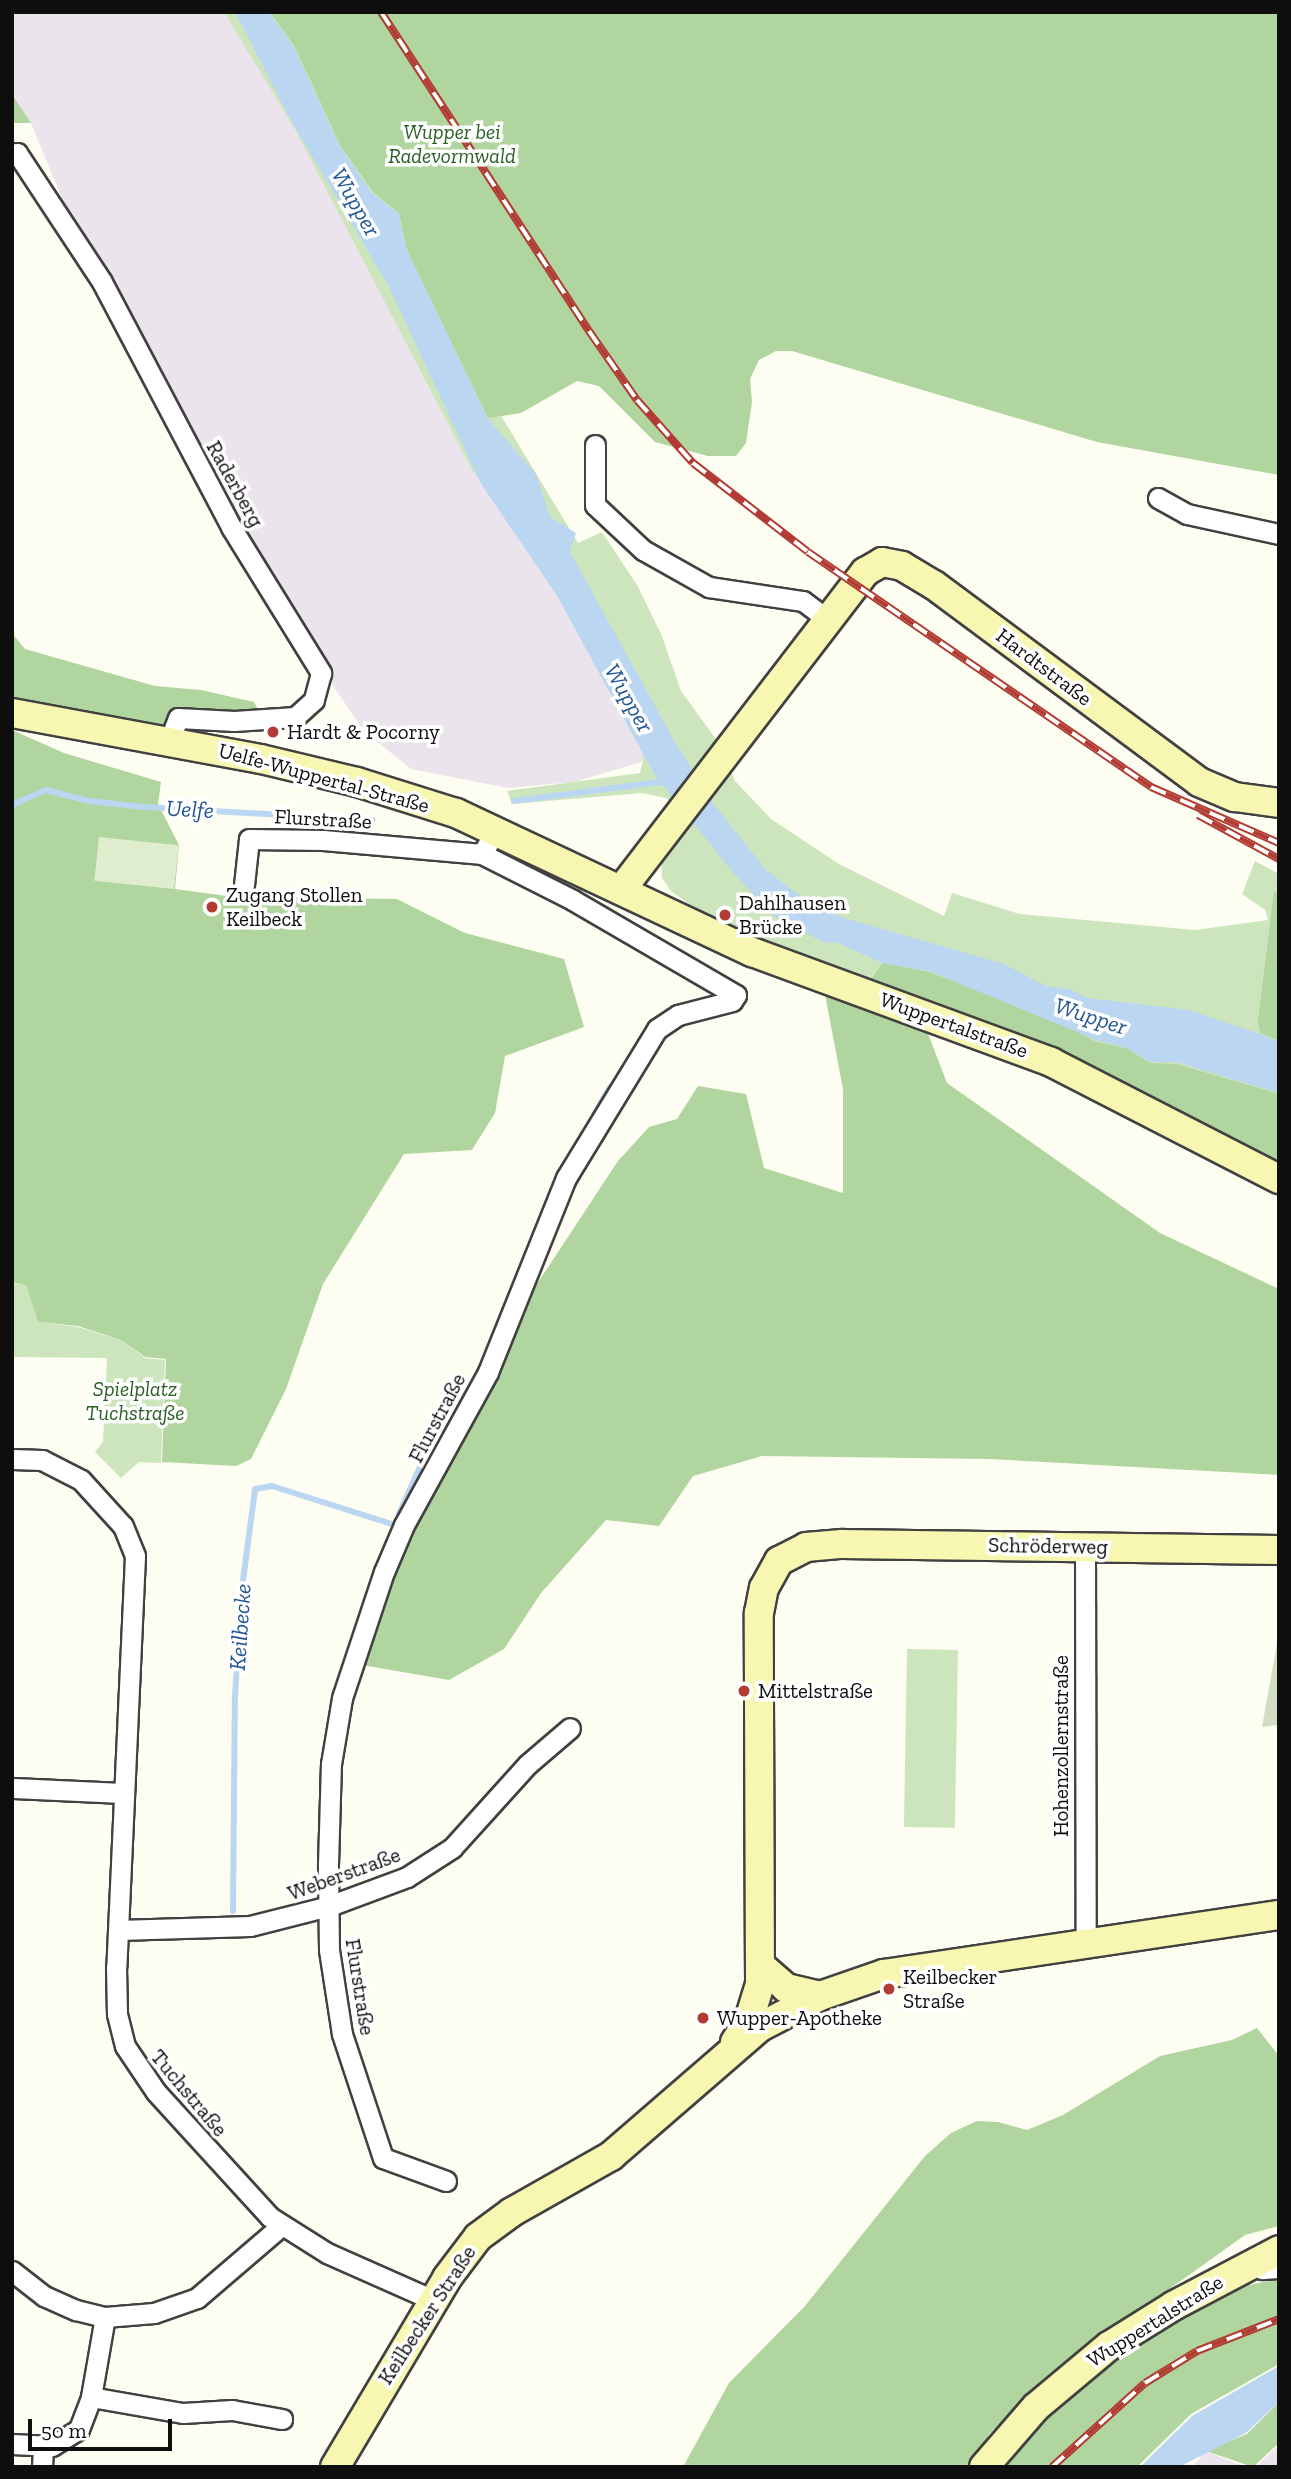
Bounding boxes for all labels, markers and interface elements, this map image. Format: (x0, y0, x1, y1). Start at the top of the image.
park label: Wupper bei Radevormwald (388, 119, 516, 169)
water label: Wupper (326, 163, 386, 241)
street label: Raderberg (201, 436, 269, 532)
street label: Hardtstraße (991, 623, 1097, 711)
water label: Wupper (599, 659, 659, 737)
place label: Hardt & Pocorny (287, 719, 440, 745)
marker: Hardt & Pocorny (265, 724, 281, 740)
street label: Uelfe-Wuppertal-Straße (216, 738, 432, 818)
water label: Uelfe (165, 794, 215, 824)
street label: Flurstraße (274, 804, 372, 834)
place label: Zugang Stollen Keilbeck (226, 882, 362, 932)
place label: Dahlhausen Brücke (739, 890, 846, 940)
marker: Zugang Stollen Keilbeck (204, 899, 220, 915)
marker: Dahlhausen Brücke (717, 907, 733, 923)
street label: Wuppertalstraße (877, 987, 1031, 1063)
water label: Wupper (1051, 991, 1131, 1041)
street label: Flurstraße (403, 1369, 471, 1467)
park label: Spielplatz Tuchstraße (86, 1376, 184, 1426)
street label: Schröderweg (988, 1532, 1108, 1560)
water label: Keilbecke (223, 1583, 257, 1671)
street label: Hohenzollernstraße (1048, 1655, 1074, 1837)
place label: Mittelstraße (758, 1678, 873, 1704)
marker: Mittelstraße (736, 1683, 752, 1699)
street label: Weberstraße (284, 1842, 404, 1906)
street label: Flurstraße (340, 1937, 380, 2037)
place label: Keilbecker Straße (903, 1964, 997, 2014)
marker: Keilbecker Straße (881, 1981, 897, 1997)
place label: Wupper-Apotheke (717, 2005, 882, 2031)
marker: Wupper-Apotheke (695, 2010, 711, 2026)
street label: Tuchstraße (145, 2044, 233, 2142)
street label: Keilbecker Straße (373, 2241, 481, 2389)
street label: Wuppertalstraße (1082, 2269, 1228, 2373)
scale bar (32, 2406, 175, 2450)
text: 50 m (41, 2418, 87, 2443)

